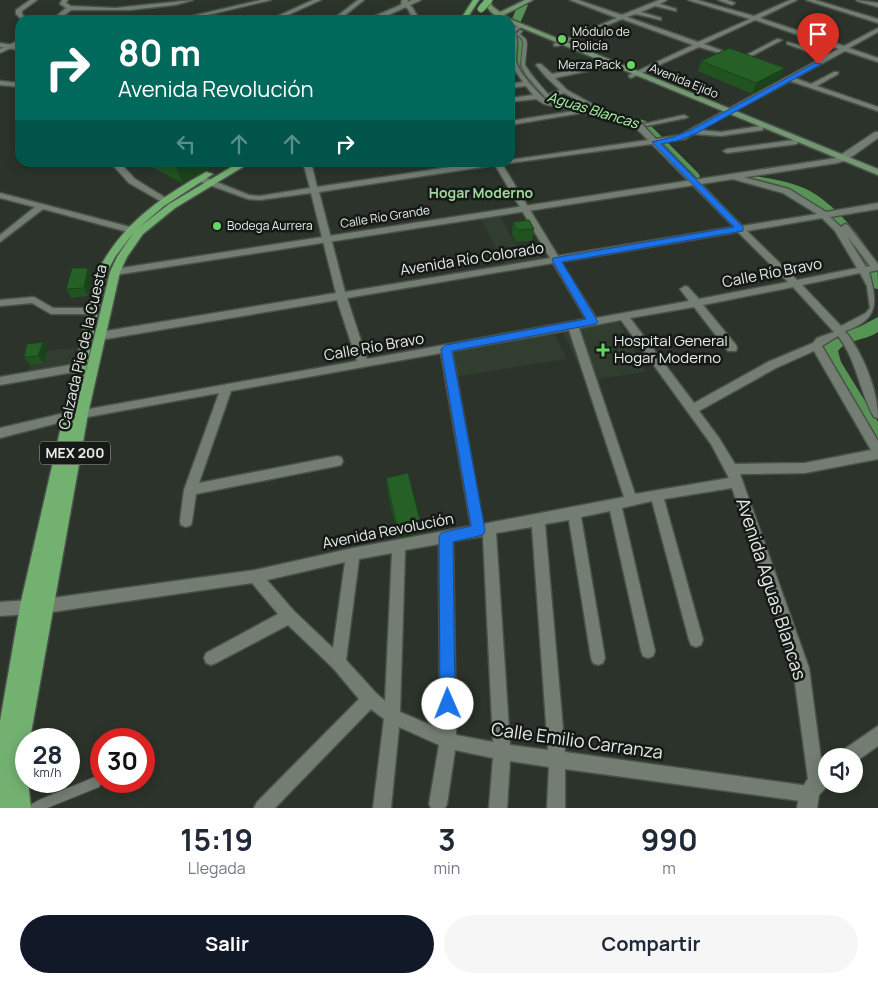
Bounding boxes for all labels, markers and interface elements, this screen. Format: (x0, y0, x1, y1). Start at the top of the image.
pin (797, 13, 839, 64)
icon: arrive (804, 20, 832, 48)
place label: Módulo de Policía (572, 23, 630, 54)
text: 80 m (118, 29, 201, 77)
marker: Módulo de Policía (556, 33, 568, 45)
icon: right (35, 35, 100, 100)
place label: Merza Pack (558, 56, 622, 73)
marker: Merza Pack (625, 59, 637, 71)
street label: Avenida Ejido (647, 59, 721, 102)
text: Avenida Revolución (118, 74, 314, 104)
water label: Aguas Blancas (545, 87, 643, 133)
icon: left (172, 130, 200, 158)
icon: ahead (225, 130, 253, 158)
icon: ahead (278, 130, 306, 158)
icon: right (331, 130, 359, 158)
district label: Hogar Moderno (429, 183, 534, 202)
street label: Calle Río Grande (339, 201, 431, 232)
place label: Bodega Aurrera (227, 217, 313, 234)
marker: Bodega Aurrera (211, 220, 223, 232)
street label: Avenida Río Colorado (398, 237, 545, 280)
street label: Calle Río Bravo (720, 253, 824, 292)
street label: Calzada Pie de la Cuesta (53, 262, 112, 432)
street label: Calle Río Bravo (322, 327, 426, 366)
place label: Hospital General Hogar Moderno (614, 330, 728, 368)
marker: Hospital General Hogar Moderno (596, 343, 610, 357)
road number: MEX 200 (40, 442, 110, 464)
street label: Avenida Aguas Blancas (731, 495, 813, 683)
street label: Avenida Revolución (320, 507, 455, 554)
position arrow (421, 677, 473, 729)
street label: Calle Emilio Carranza (490, 716, 664, 764)
speed limit sign: 30 (90, 728, 155, 793)
text: 28 (32, 737, 63, 772)
map controls (818, 748, 863, 793)
button: sound (818, 748, 863, 793)
text: km/h (34, 764, 61, 781)
text: 15:19 (180, 819, 253, 860)
text: 3 (438, 819, 456, 860)
text: 990 (641, 819, 698, 860)
text: Llegada (188, 857, 246, 879)
text: min (433, 857, 460, 879)
text: m (662, 857, 676, 879)
button: Salir (20, 915, 434, 973)
button: Compartir (444, 915, 858, 973)

